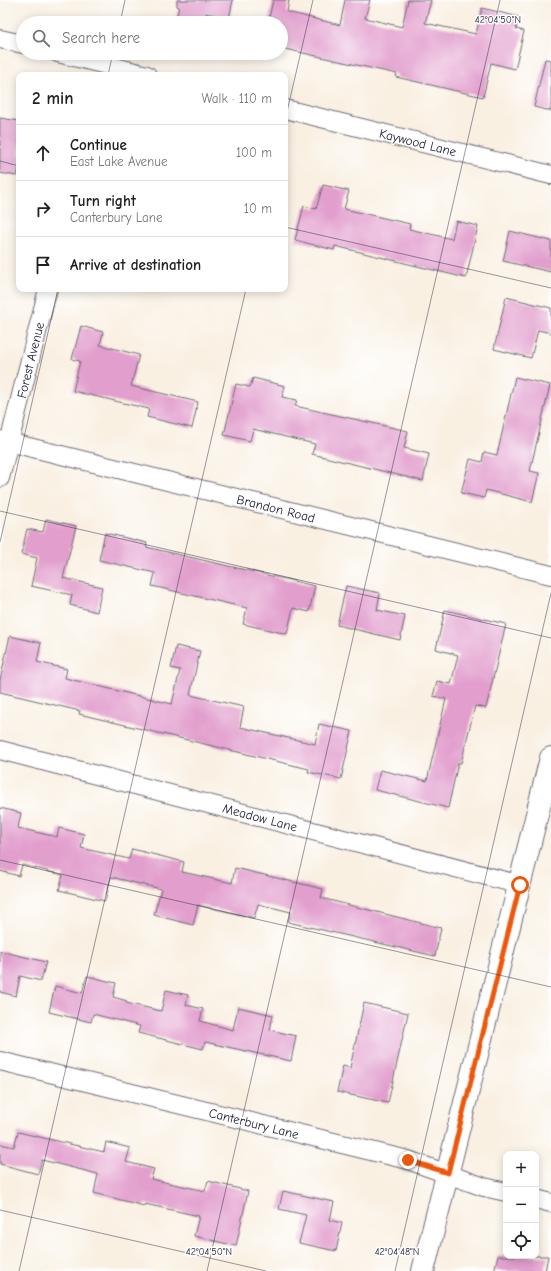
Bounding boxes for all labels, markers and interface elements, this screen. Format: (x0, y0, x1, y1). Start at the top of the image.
text: 42°04'50"N (475, 14, 521, 26)
search box (16, 16, 288, 60)
icon: search (30, 27, 52, 49)
text: Search here (62, 29, 140, 47)
text: 2 min (32, 89, 73, 108)
text: Walk · 110 m (201, 91, 272, 106)
street label: Kaywood Lane (378, 126, 458, 159)
text: Continue (70, 136, 127, 154)
icon: ahead (32, 142, 54, 164)
text: 100 m (236, 145, 272, 160)
text: East Lake Avenue (70, 154, 167, 169)
text: Turn right (70, 192, 136, 210)
icon: right (32, 198, 54, 220)
text: 10 m (244, 201, 272, 216)
text: Canterbury Lane (70, 210, 163, 225)
icon: arrive (32, 254, 54, 276)
text: Arrive at destination (70, 256, 201, 274)
street label: Forest Avenue (14, 320, 47, 400)
street label: Brandon Road (235, 492, 317, 525)
street label: Meadow Lane (221, 800, 299, 835)
route start (511, 876, 529, 894)
street label: Canterbury Lane (207, 1105, 301, 1142)
route end (399, 1151, 417, 1169)
map controls (503, 1151, 539, 1259)
button: + (503, 1151, 539, 1187)
button: − (503, 1187, 539, 1223)
button: locate (503, 1223, 539, 1259)
text: 42°04'50"N (186, 1246, 232, 1258)
text: 42°04'48"N (375, 1246, 419, 1258)

